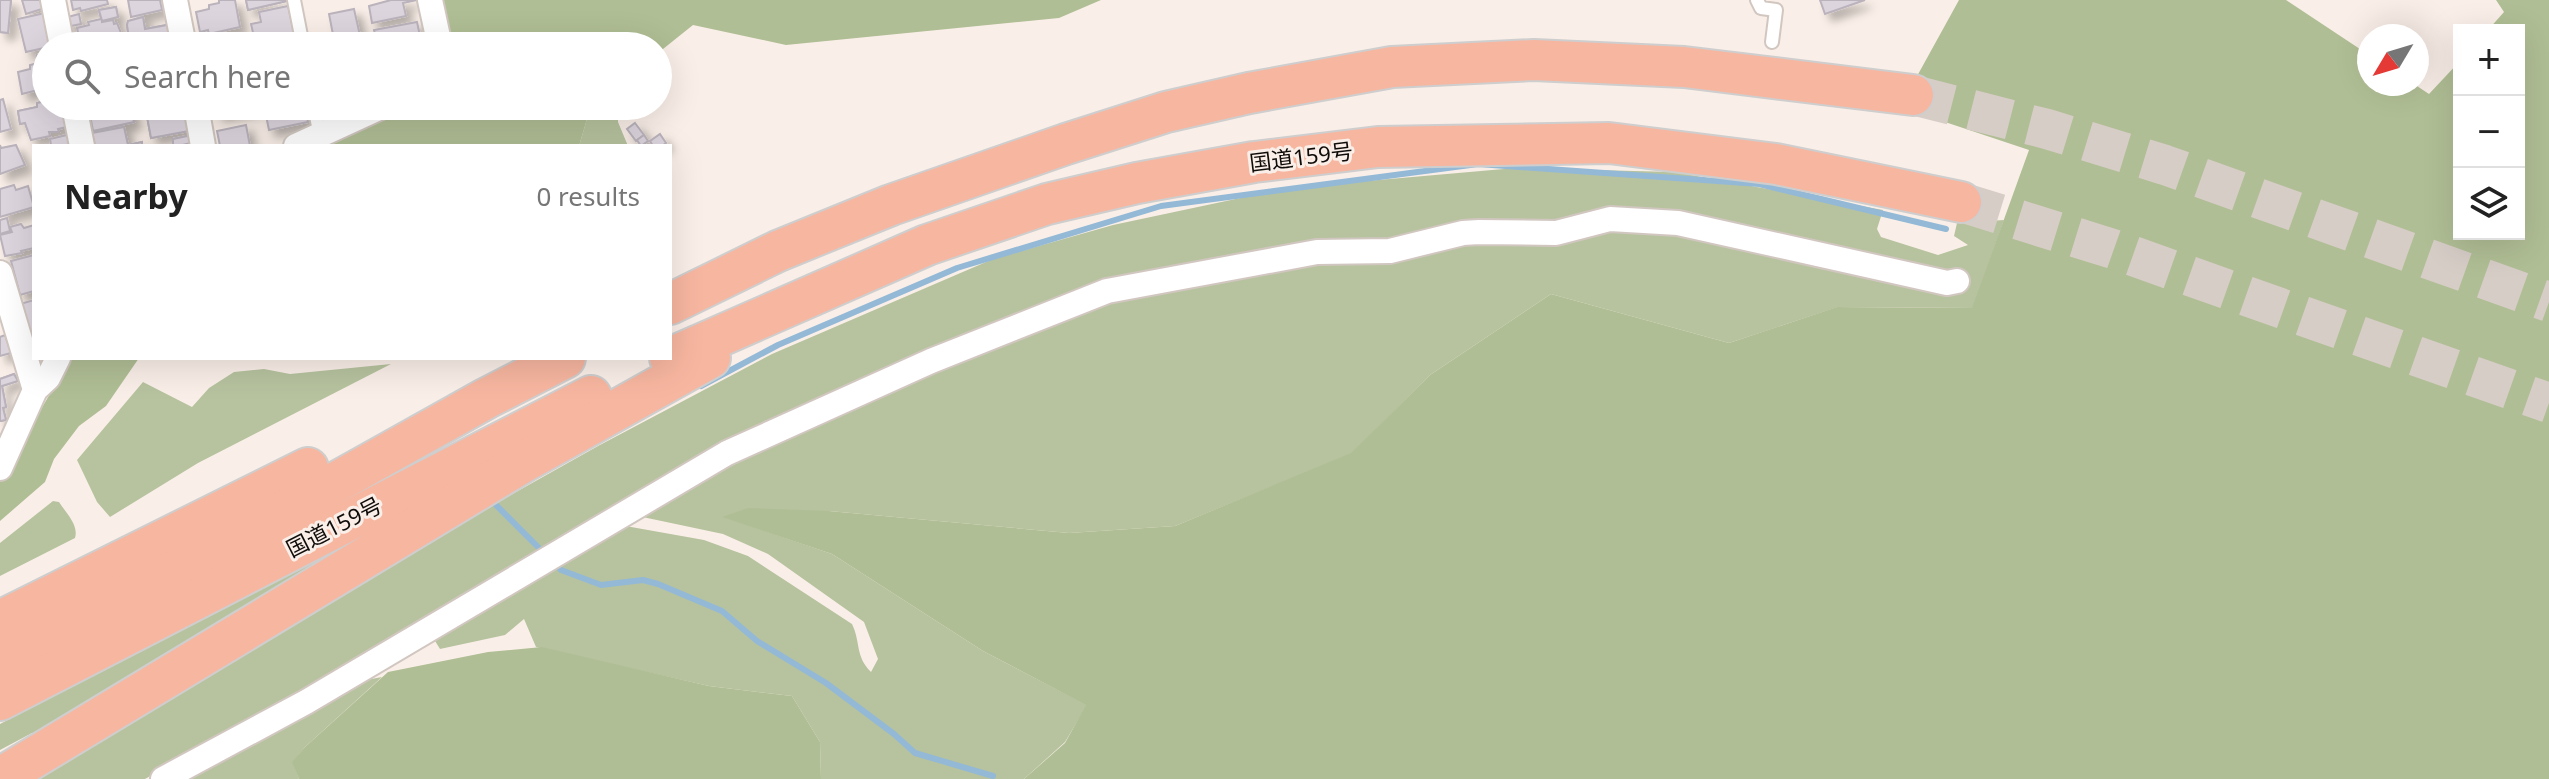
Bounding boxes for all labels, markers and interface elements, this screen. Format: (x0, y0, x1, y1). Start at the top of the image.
north arrow (2357, 24, 2429, 96)
map controls (2453, 24, 2525, 240)
button: + (2453, 24, 2525, 96)
search box (32, 32, 672, 120)
icon: search (60, 54, 104, 98)
text: Search here (124, 56, 291, 97)
button: − (2453, 96, 2525, 168)
street label: 国道159号 (1248, 135, 1354, 177)
button: layers (2453, 168, 2525, 240)
text: Nearby (64, 173, 188, 219)
text: 0 results (536, 178, 640, 214)
street label: 国道159号 (281, 489, 387, 563)

